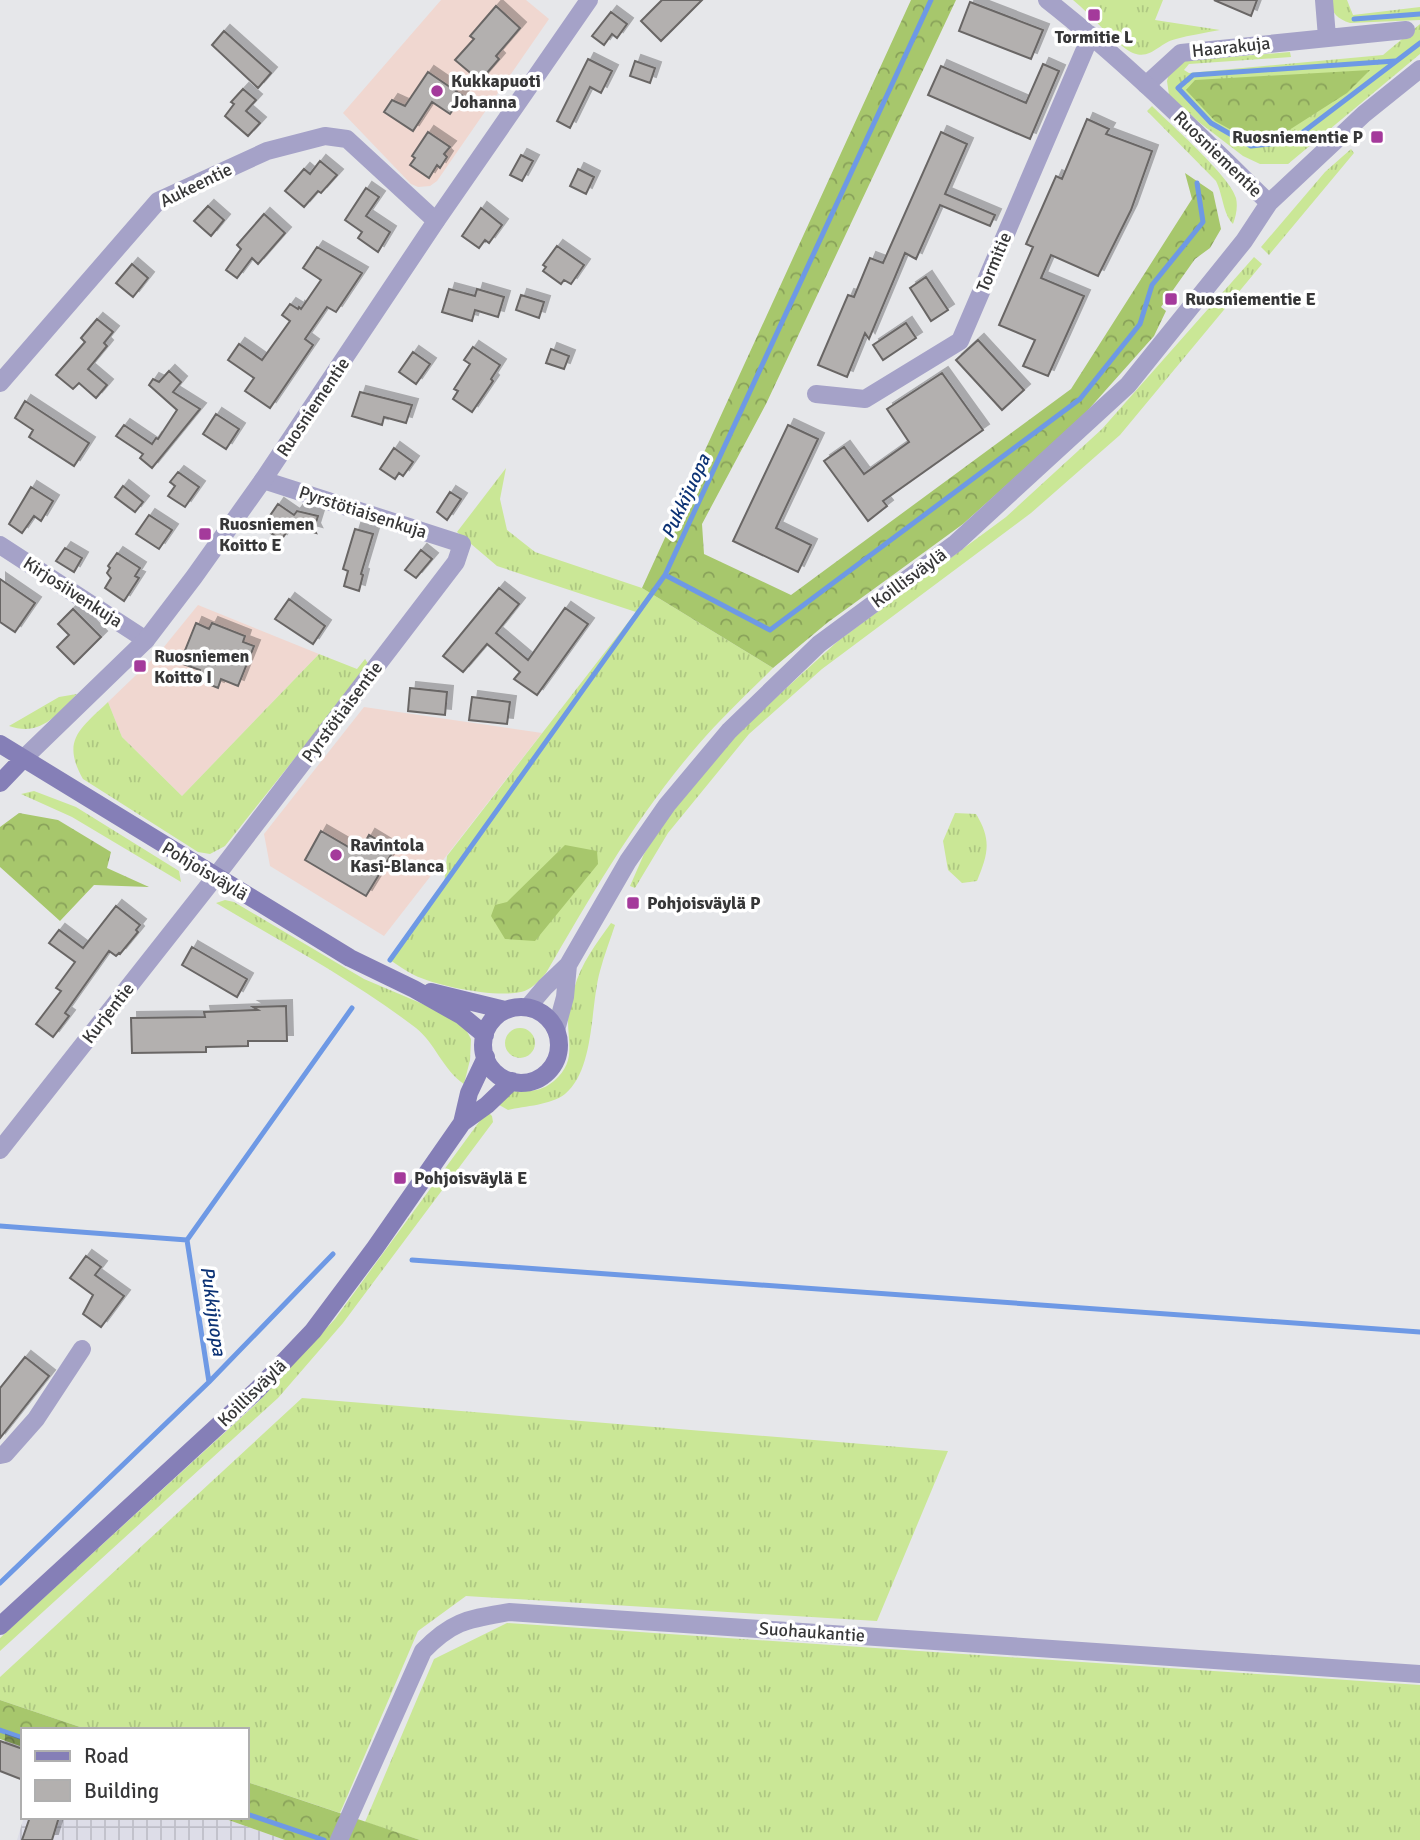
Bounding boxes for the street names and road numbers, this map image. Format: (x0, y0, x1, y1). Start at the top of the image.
street label: Haarakuja (1191, 32, 1271, 62)
street label: Ruosniementie (1169, 106, 1267, 202)
street label: Aukeentie (156, 158, 236, 212)
street label: Tormitie (972, 229, 1016, 295)
street label: Ruosniementie (272, 353, 354, 461)
street label: Pyrstötiaisenkuja (296, 481, 430, 543)
street label: Koillisväylä (867, 543, 951, 613)
street label: Kirjosiivenkuja (19, 552, 127, 632)
street label: Pyrstötiaisentie (297, 657, 387, 767)
street label: Pohjoisväylä (158, 837, 252, 905)
street label: Kurjentie (77, 978, 139, 1048)
street label: Koillisväylä (213, 1355, 291, 1431)
street label: Suohaukantie (758, 1617, 866, 1647)

